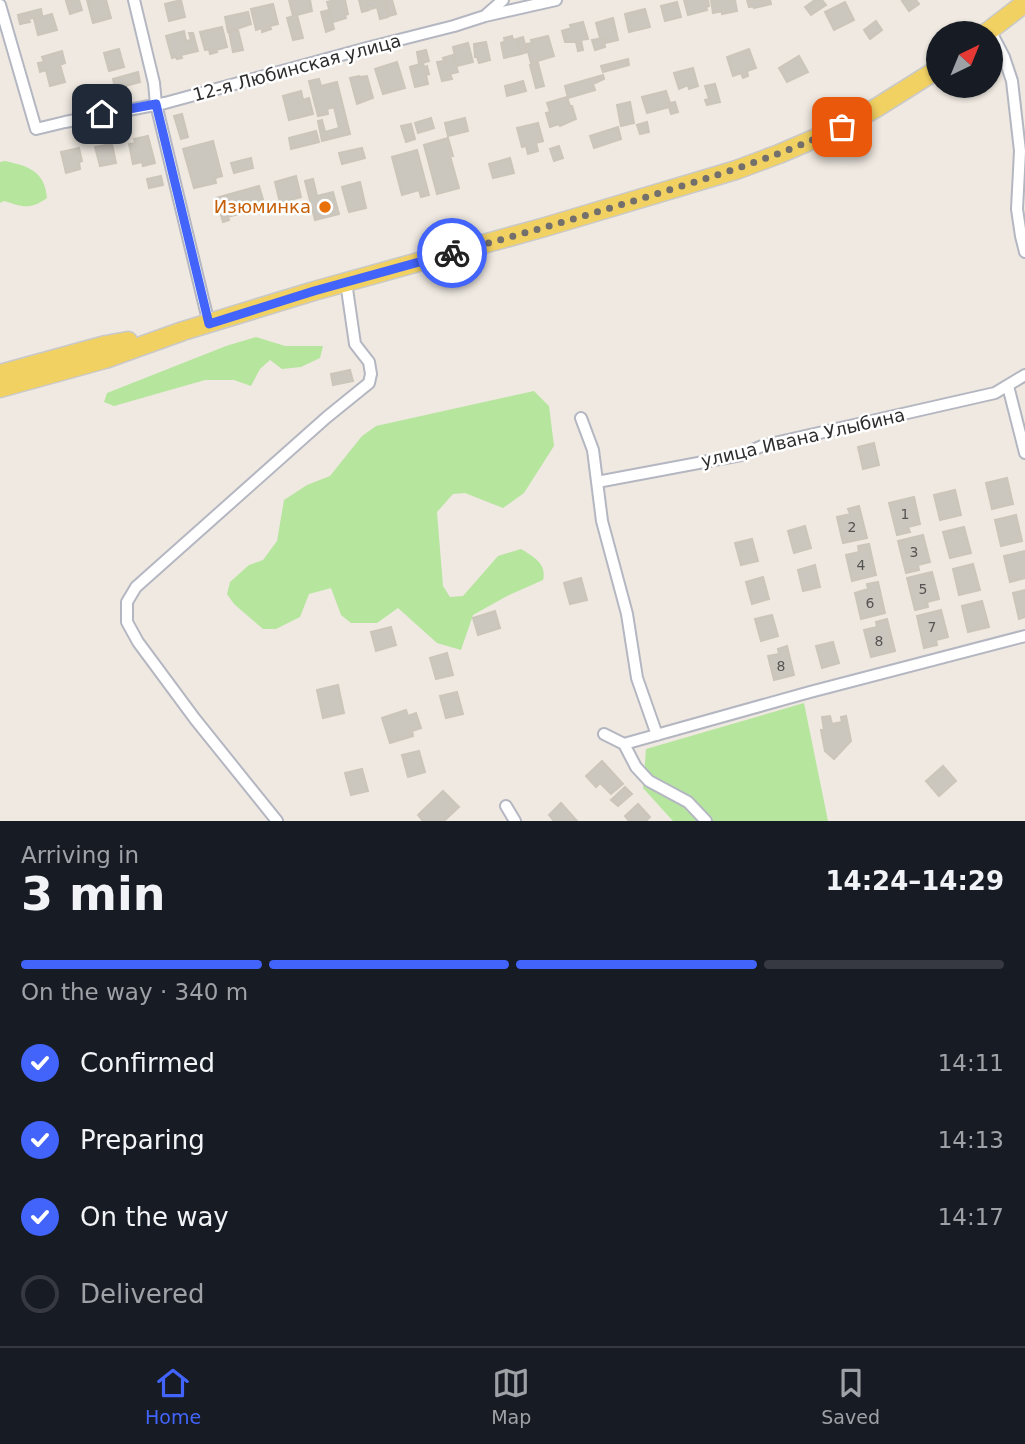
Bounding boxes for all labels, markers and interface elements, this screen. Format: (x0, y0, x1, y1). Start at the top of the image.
north arrow (926, 21, 1003, 98)
map controls (926, 21, 1003, 98)
street label: 12-я Любинская улица (190, 30, 403, 105)
pin (72, 84, 132, 144)
icon: home (83, 95, 121, 133)
pin (812, 97, 872, 157)
icon: bag (823, 108, 861, 146)
place label: Изюминка (214, 196, 311, 217)
marker: Изюминка (317, 199, 333, 215)
courier (417, 218, 487, 288)
icon: bike (433, 234, 471, 272)
street label: улица Ивана Улыбина (699, 404, 907, 471)
house number: 1 (901, 506, 909, 522)
house number: 2 (848, 519, 856, 535)
house number: 3 (910, 544, 918, 560)
house number: 4 (857, 557, 866, 573)
house number: 5 (919, 581, 927, 597)
house number: 6 (866, 595, 875, 611)
house number: 7 (928, 619, 936, 635)
house number: 8 (875, 633, 883, 649)
house number: 8 (777, 658, 785, 674)
text: Arriving in (21, 842, 139, 868)
text: 14:24–14:29 (825, 866, 1004, 896)
text: 3 min (21, 867, 165, 921)
text: On the way · 340 m (21, 979, 248, 1005)
icon: check (21, 1044, 59, 1082)
text: Confirmed (80, 1048, 215, 1078)
text: 14:11 (938, 1050, 1004, 1076)
icon: check (21, 1121, 59, 1159)
text: Preparing (80, 1125, 205, 1155)
text: 14:13 (938, 1127, 1004, 1153)
icon: check (21, 1198, 59, 1236)
text: On the way (80, 1202, 229, 1232)
text: 14:17 (938, 1204, 1004, 1230)
text: Delivered (80, 1279, 204, 1309)
tab: Home (145, 1364, 201, 1428)
tab: Map (491, 1364, 531, 1428)
tab: Saved (821, 1364, 880, 1428)

